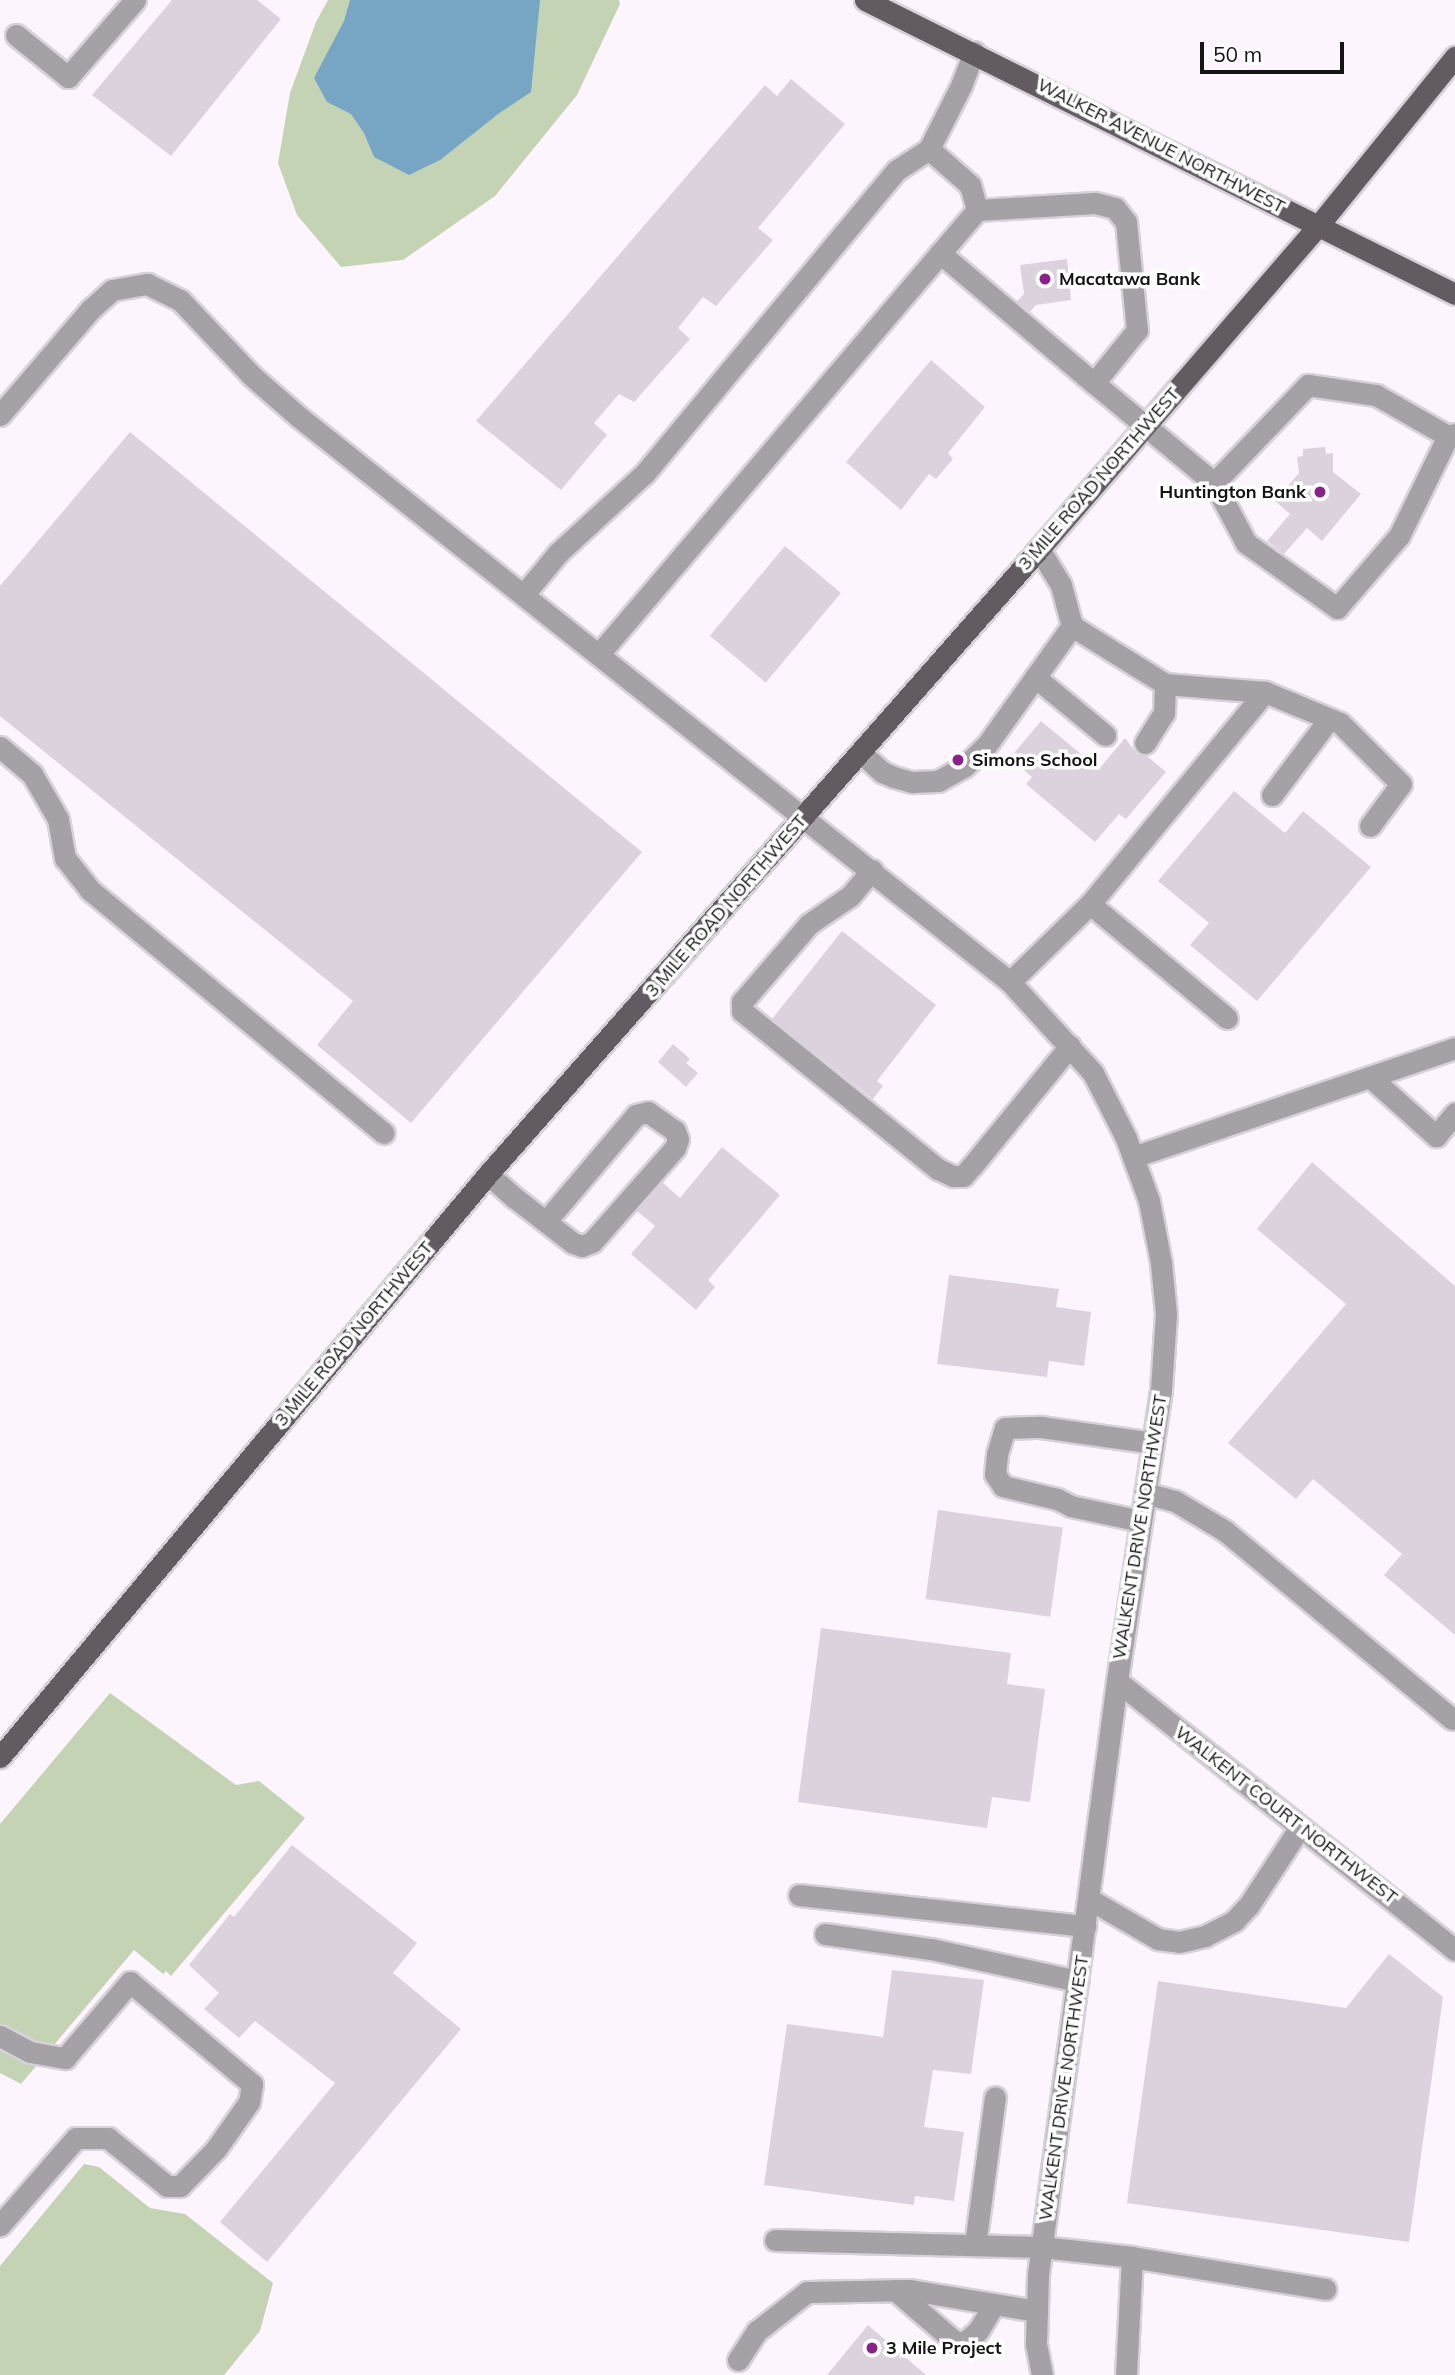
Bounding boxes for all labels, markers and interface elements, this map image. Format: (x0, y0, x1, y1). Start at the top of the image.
scale bar (1203, 28, 1346, 72)
text: 50 m (1213, 41, 1262, 67)
street label: WALKER AVENUE NORTHWEST (1034, 74, 1288, 218)
place label: Macatawa Bank (1059, 268, 1200, 290)
marker: Macatawa Bank (1037, 271, 1053, 287)
street label: 3 MILE ROAD NORTHWEST (1014, 383, 1184, 575)
place label: Huntington Bank (1159, 481, 1306, 503)
marker: Huntington Bank (1312, 484, 1328, 500)
place label: Simons School (972, 749, 1097, 771)
marker: Simons School (950, 752, 966, 768)
street label: 3 MILE ROAD NORTHWEST (641, 810, 811, 1002)
street label: 3 MILE ROAD NORTHWEST (270, 1237, 438, 1431)
street label: WALKENT DRIVE NORTHWEST (1108, 1393, 1172, 1661)
street label: WALKENT COURT NORTHWEST (1171, 1722, 1401, 1908)
street label: WALKENT DRIVE NORTHWEST (1035, 1954, 1093, 2222)
place label: 3 Mile Project (886, 2337, 1001, 2359)
marker: 3 Mile Project (864, 2340, 880, 2356)

